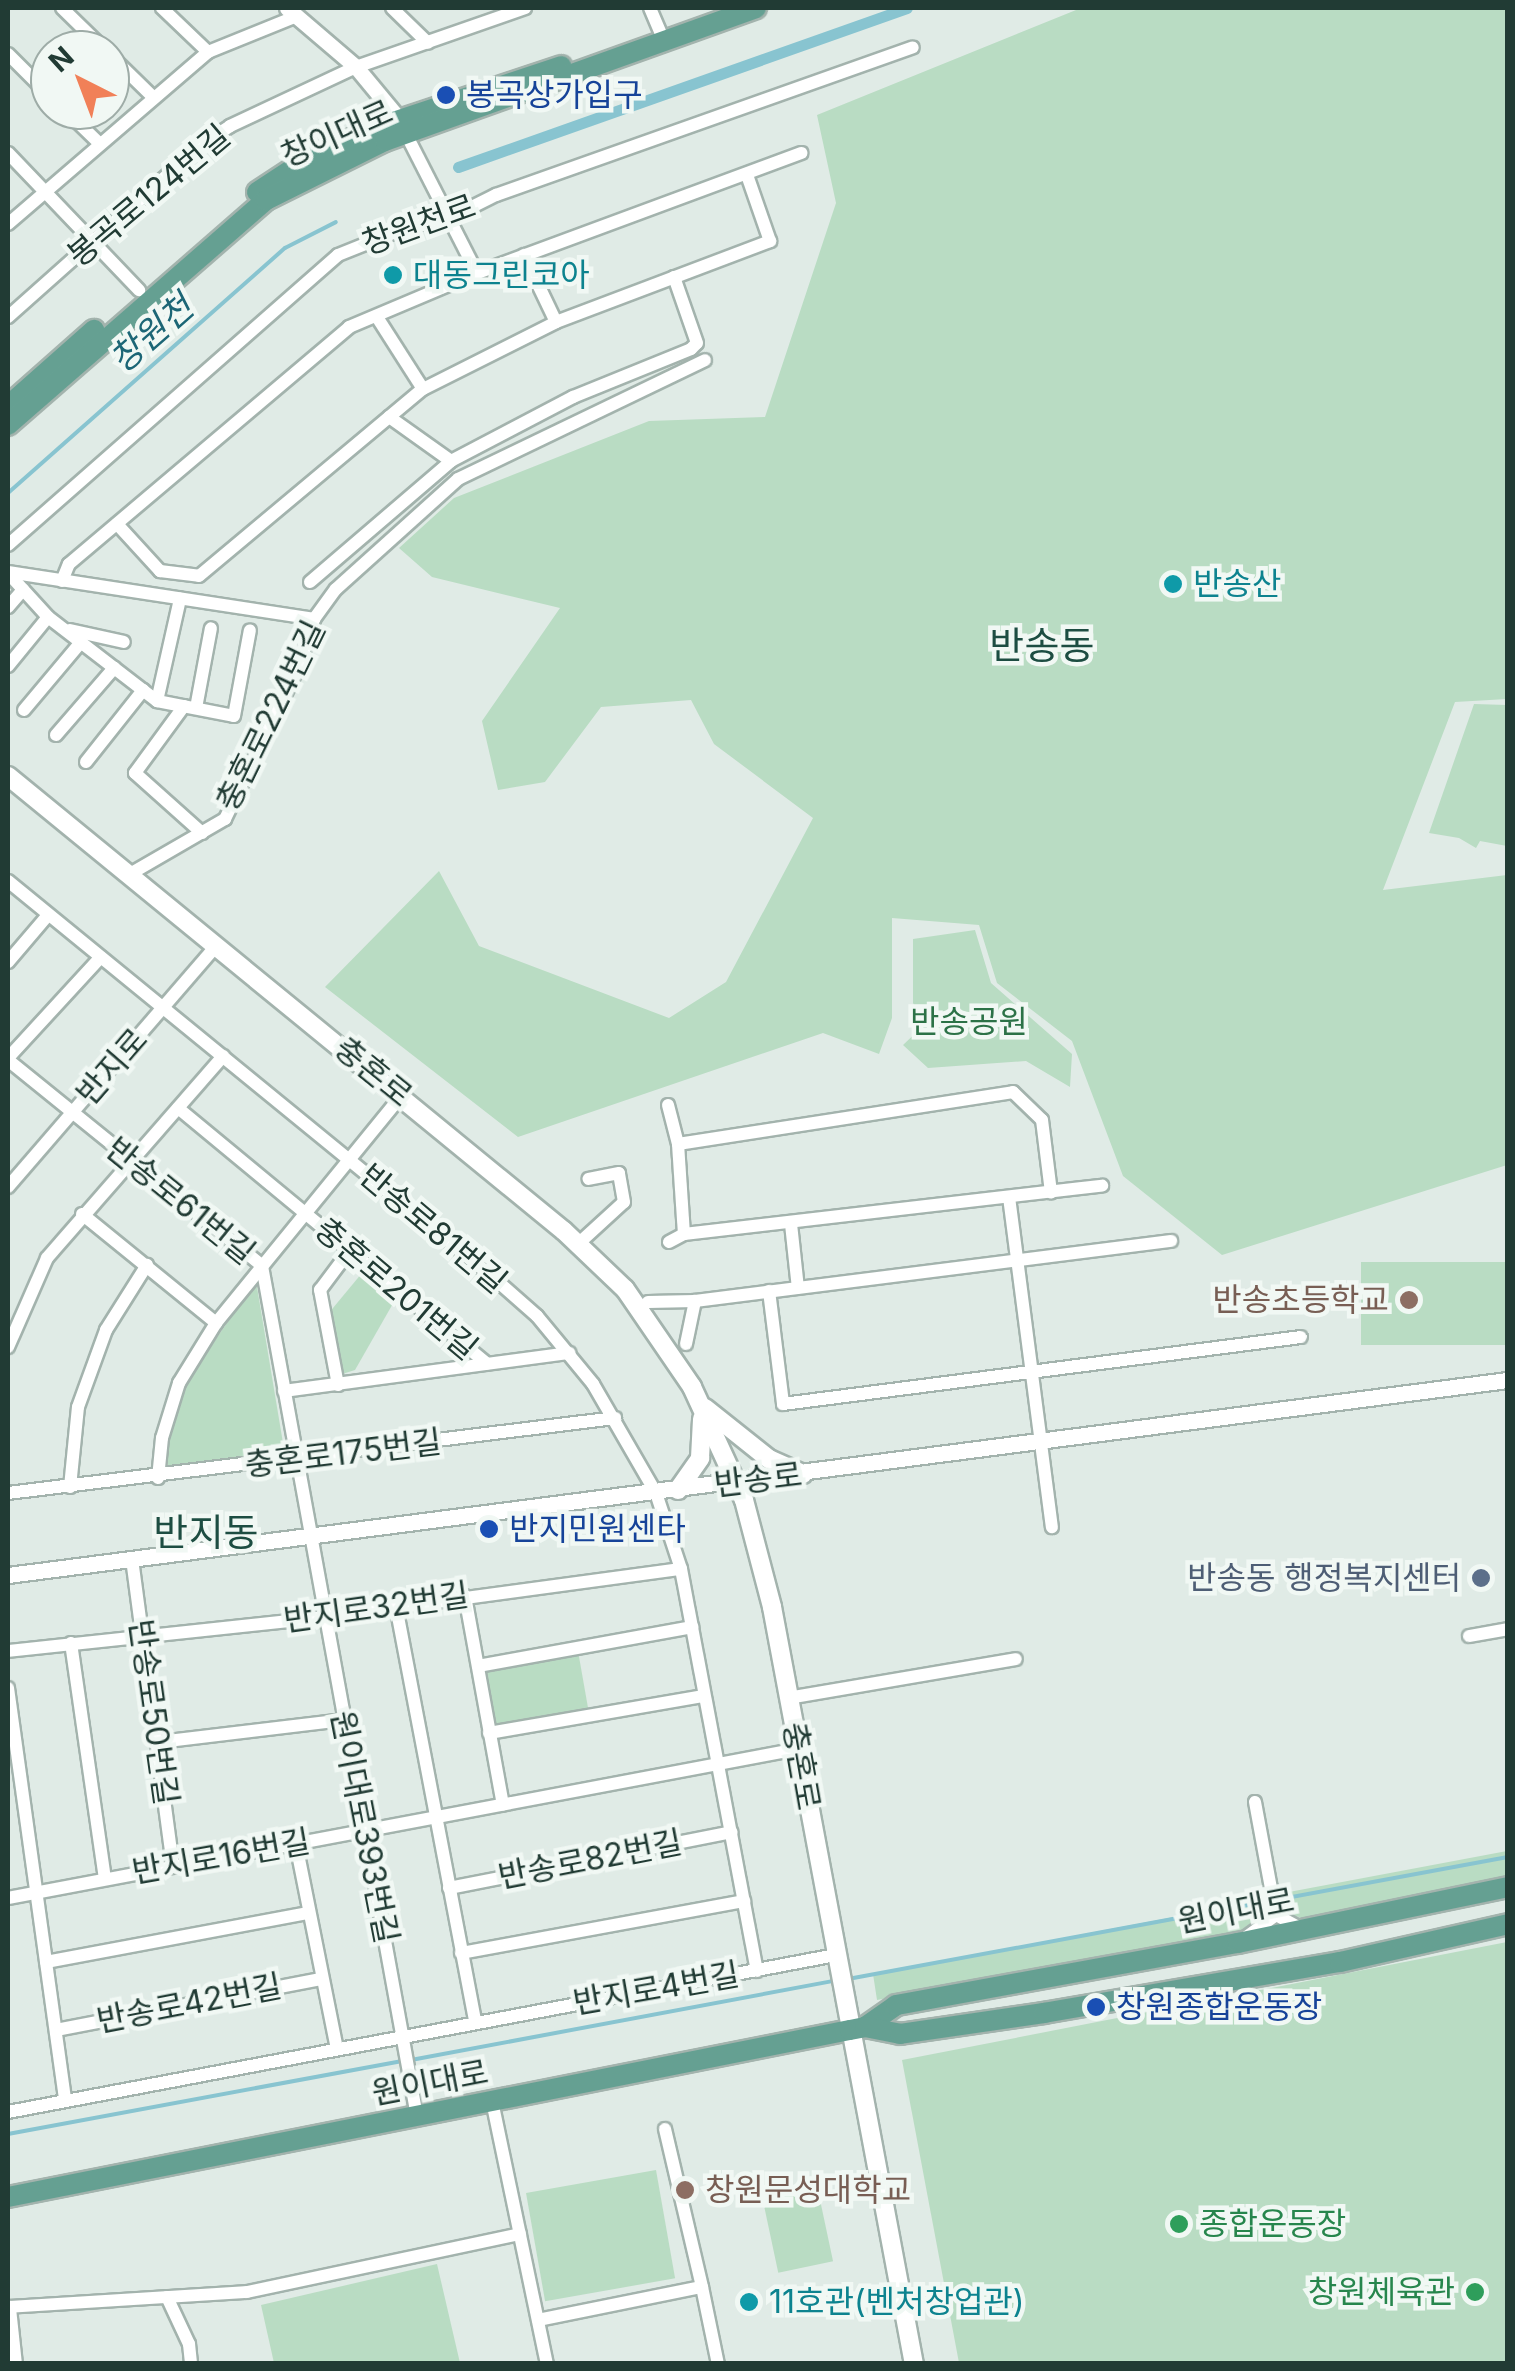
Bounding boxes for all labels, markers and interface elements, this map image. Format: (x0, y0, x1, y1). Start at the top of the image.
north arrow (30, 30, 130, 130)
text: N (42, 39, 81, 79)
place label: 봉곡상가입구 (466, 76, 643, 114)
marker: 봉곡상가입구 (435, 84, 457, 106)
street label: 창이대로 (275, 93, 399, 175)
street label: 봉곡로124번길 (60, 117, 238, 275)
street label: 창원천로 (357, 187, 481, 263)
place label: 대동그린코아 (413, 256, 590, 294)
marker: 대동그린코아 (382, 264, 404, 286)
water label: 창원천 (101, 285, 201, 381)
place label: 반송산 (1193, 565, 1281, 603)
marker: 반송산 (1162, 573, 1184, 595)
street label: 충혼로224번길 (209, 615, 333, 817)
district label: 반송동 (990, 623, 1094, 669)
park label: 반송공원 (910, 1003, 1028, 1041)
street label: 반지로 (69, 1021, 155, 1113)
street label: 충혼로 (327, 1029, 419, 1115)
street label: 반송로61번길 (98, 1129, 262, 1273)
street label: 반송로81번길 (352, 1156, 514, 1302)
street label: 충혼로201번길 (307, 1210, 485, 1368)
place label: 반송초등학교 (1212, 1281, 1389, 1319)
marker: 반송초등학교 (1398, 1289, 1420, 1311)
street label: 충혼로175번길 (243, 1423, 443, 1485)
street label: 반송로 (712, 1456, 804, 1504)
district label: 반지동 (154, 1510, 258, 1556)
place label: 반지민원센타 (509, 1510, 686, 1548)
marker: 반지민원센타 (478, 1518, 500, 1540)
place label: 반송동 행정복지센터 (1187, 1559, 1461, 1597)
marker: 반송동 행정복지센터 (1470, 1567, 1492, 1589)
street label: 반지로32번길 (281, 1576, 471, 1640)
street label: 반송로50번길 (121, 1617, 185, 1807)
street label: 원이대로393번길 (323, 1707, 405, 1947)
street label: 충혼로 (774, 1719, 828, 1813)
street label: 반지로16번길 (129, 1822, 313, 1892)
street label: 반송로82번길 (495, 1823, 685, 1897)
street label: 원이대로 (1175, 1881, 1297, 1941)
street label: 반지로4번길 (570, 1956, 742, 2022)
street label: 반송로42번길 (93, 1967, 285, 2041)
place label: 창원종합운동장 (1116, 1988, 1322, 2026)
marker: 창원종합운동장 (1085, 1996, 1107, 2018)
street label: 원이대로 (369, 2053, 491, 2113)
place label: 창원문성대학교 (705, 2171, 911, 2209)
marker: 창원문성대학교 (674, 2179, 696, 2201)
place label: 종합운동장 (1199, 2205, 1346, 2243)
marker: 종합운동장 (1168, 2213, 1190, 2235)
place label: 창원체육관 (1308, 2273, 1455, 2311)
marker: 창원체육관 (1464, 2281, 1486, 2303)
place label: 11호관(벤처창업관) (769, 2283, 1024, 2321)
marker: 11호관(벤처창업관) (738, 2291, 760, 2313)

